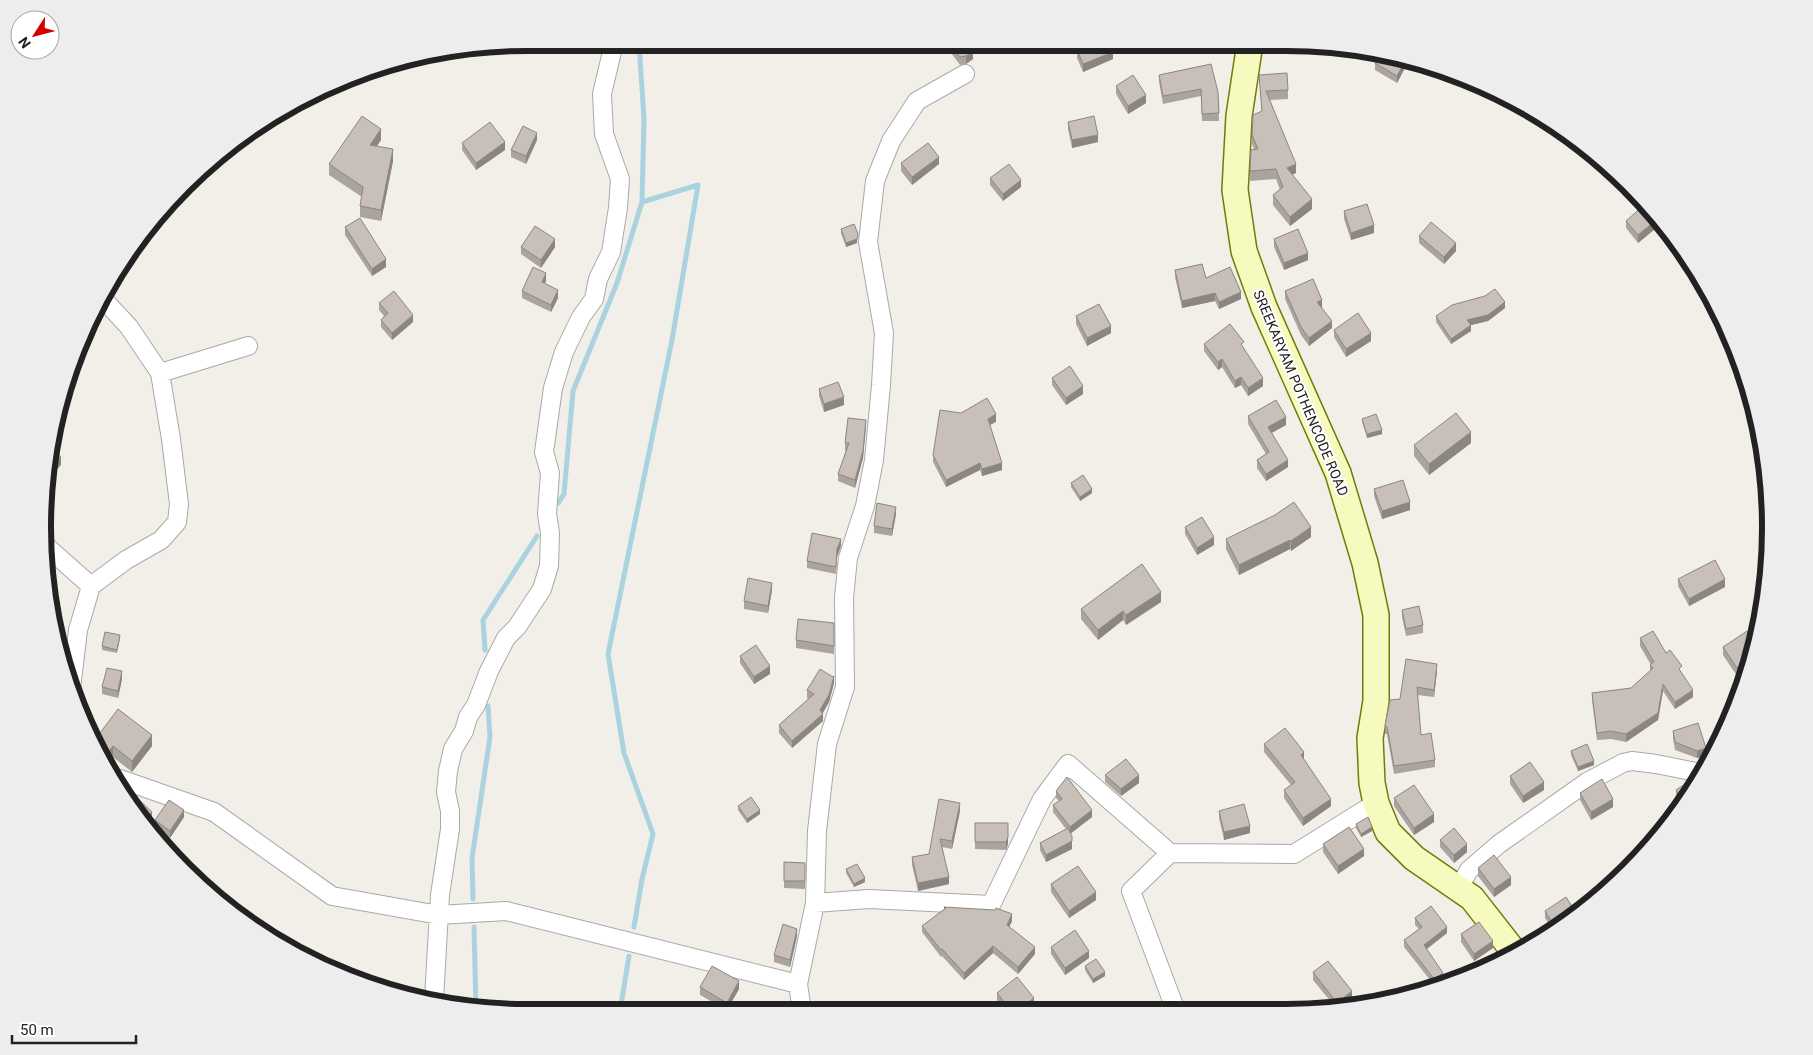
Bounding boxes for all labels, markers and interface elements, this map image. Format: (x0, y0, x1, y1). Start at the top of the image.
north arrow (10, 10, 60, 60)
text: N (15, 34, 34, 51)
street label: SREEKARYAM POTHENCODE ROAD (1250, 288, 1352, 498)
scale bar (12, 1012, 136, 1044)
text: 50 m (20, 1021, 54, 1039)

